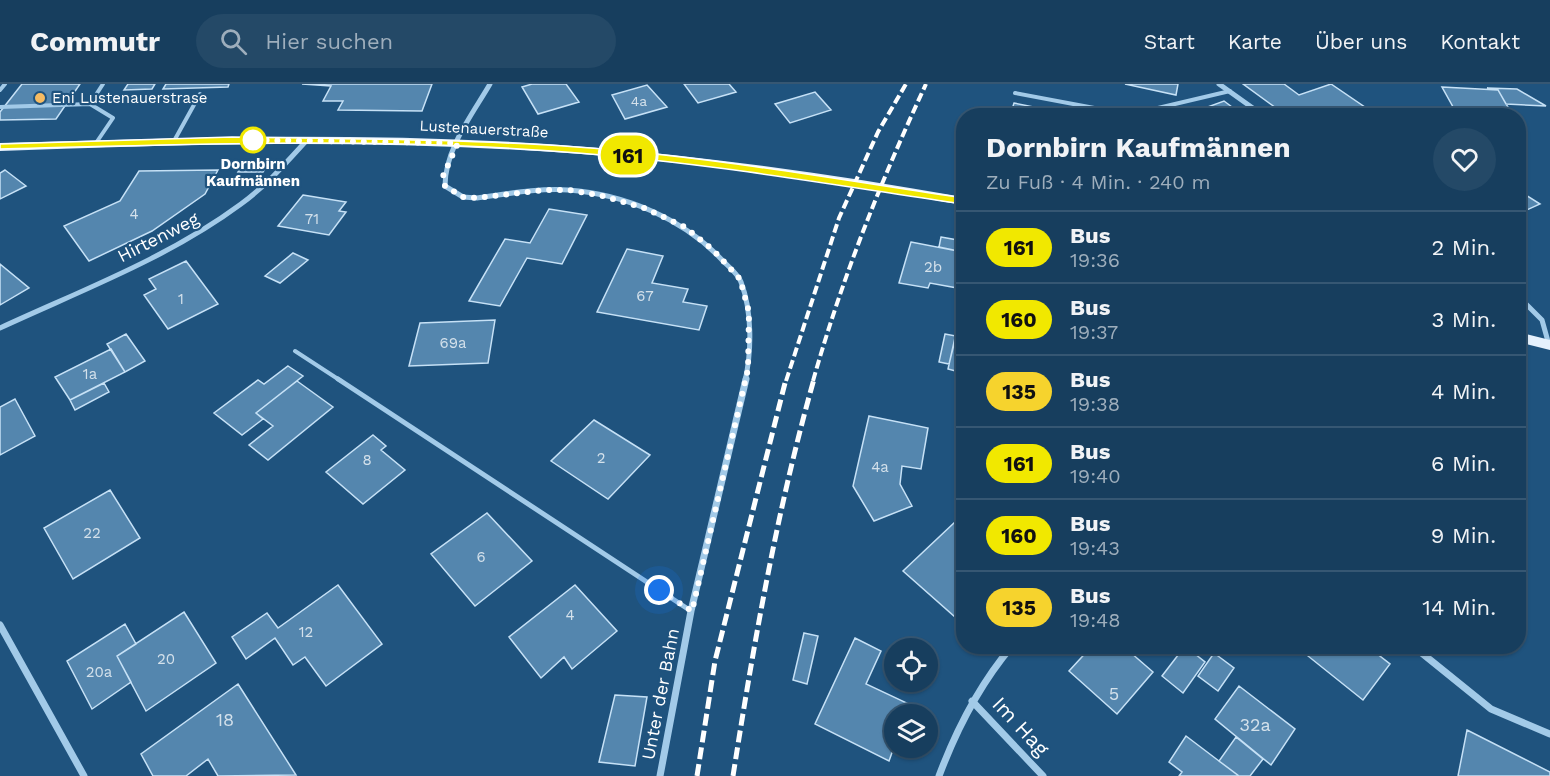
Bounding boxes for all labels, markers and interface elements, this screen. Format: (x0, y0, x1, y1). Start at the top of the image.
search box (196, 14, 616, 68)
text: Commutr (30, 25, 160, 58)
icon: search (217, 25, 250, 58)
text: Hier suchen (265, 29, 393, 54)
text: Start (1144, 29, 1195, 54)
text: Karte (1228, 29, 1282, 54)
text: Über uns (1315, 29, 1407, 54)
text: Kontakt (1440, 29, 1520, 54)
place label: Eni Lustenauerstrase (52, 89, 208, 107)
marker: Eni Lustenauerstrase (33, 91, 47, 105)
house number: 4a (631, 93, 647, 109)
street label: Lustenauerstraße (419, 117, 549, 141)
marker: Dornbirn Kaufmännen (240, 127, 266, 153)
button: heart (1433, 128, 1496, 191)
text: Dornbirn Kaufmännen (986, 131, 1291, 164)
line badge: 161 (594, 136, 662, 174)
text: 161 (613, 143, 643, 168)
place label: Dornbirn Kaufmännen (206, 155, 300, 190)
text: Zu Fuß · 4 Min. · 240 m (986, 170, 1210, 194)
house number: 4 (129, 205, 139, 223)
street label: Hirtenweg (114, 207, 203, 266)
house number: 71 (305, 210, 319, 228)
text: Bus (1070, 223, 1110, 248)
text: 161 (1004, 235, 1034, 260)
text: 2 Min. (1432, 235, 1496, 260)
text: 19:36 (1070, 248, 1120, 272)
house number: 2b (924, 258, 942, 276)
house number: 67 (636, 287, 654, 305)
house number: 1 (178, 290, 184, 308)
text: Bus (1070, 295, 1110, 320)
text: 160 (1001, 307, 1037, 332)
text: 3 Min. (1432, 307, 1496, 332)
text: 19:37 (1070, 320, 1118, 344)
house number: 69a (440, 334, 467, 352)
house number: 1a (83, 365, 98, 383)
text: Bus (1070, 367, 1110, 392)
text: 135 (1002, 379, 1036, 404)
text: 4 Min. (1431, 379, 1496, 404)
text: 19:38 (1070, 392, 1120, 416)
text: Bus (1070, 439, 1110, 464)
house number: 2 (597, 449, 605, 467)
house number: 8 (362, 451, 372, 469)
text: 161 (1004, 451, 1034, 476)
text: 6 Min. (1431, 451, 1496, 476)
house number: 4a (871, 458, 889, 476)
text: 19:40 (1070, 464, 1121, 488)
text: Bus (1070, 511, 1110, 536)
text: 160 (1001, 523, 1037, 548)
text: 9 Min. (1431, 523, 1496, 548)
house number: 22 (83, 524, 101, 542)
text: 19:43 (1070, 536, 1120, 560)
house number: 6 (476, 548, 486, 566)
your location (644, 575, 674, 605)
text: Bus (1070, 583, 1110, 608)
text: 135 (1002, 595, 1036, 620)
text: 14 Min. (1422, 595, 1496, 620)
house number: 4 (565, 606, 575, 624)
text: 19:48 (1070, 608, 1121, 632)
house number: 12 (299, 623, 313, 641)
street label: Unter der Bahn (637, 626, 683, 762)
map controls (884, 638, 938, 758)
button: locate (884, 638, 938, 692)
house number: 20 (157, 650, 175, 668)
house number: 20a (86, 663, 113, 681)
house number: 5 (1109, 683, 1119, 704)
street label: Im Hag (987, 691, 1055, 761)
button: layers (884, 704, 938, 758)
house number: 18 (216, 709, 234, 730)
house number: 32a (1239, 714, 1271, 735)

